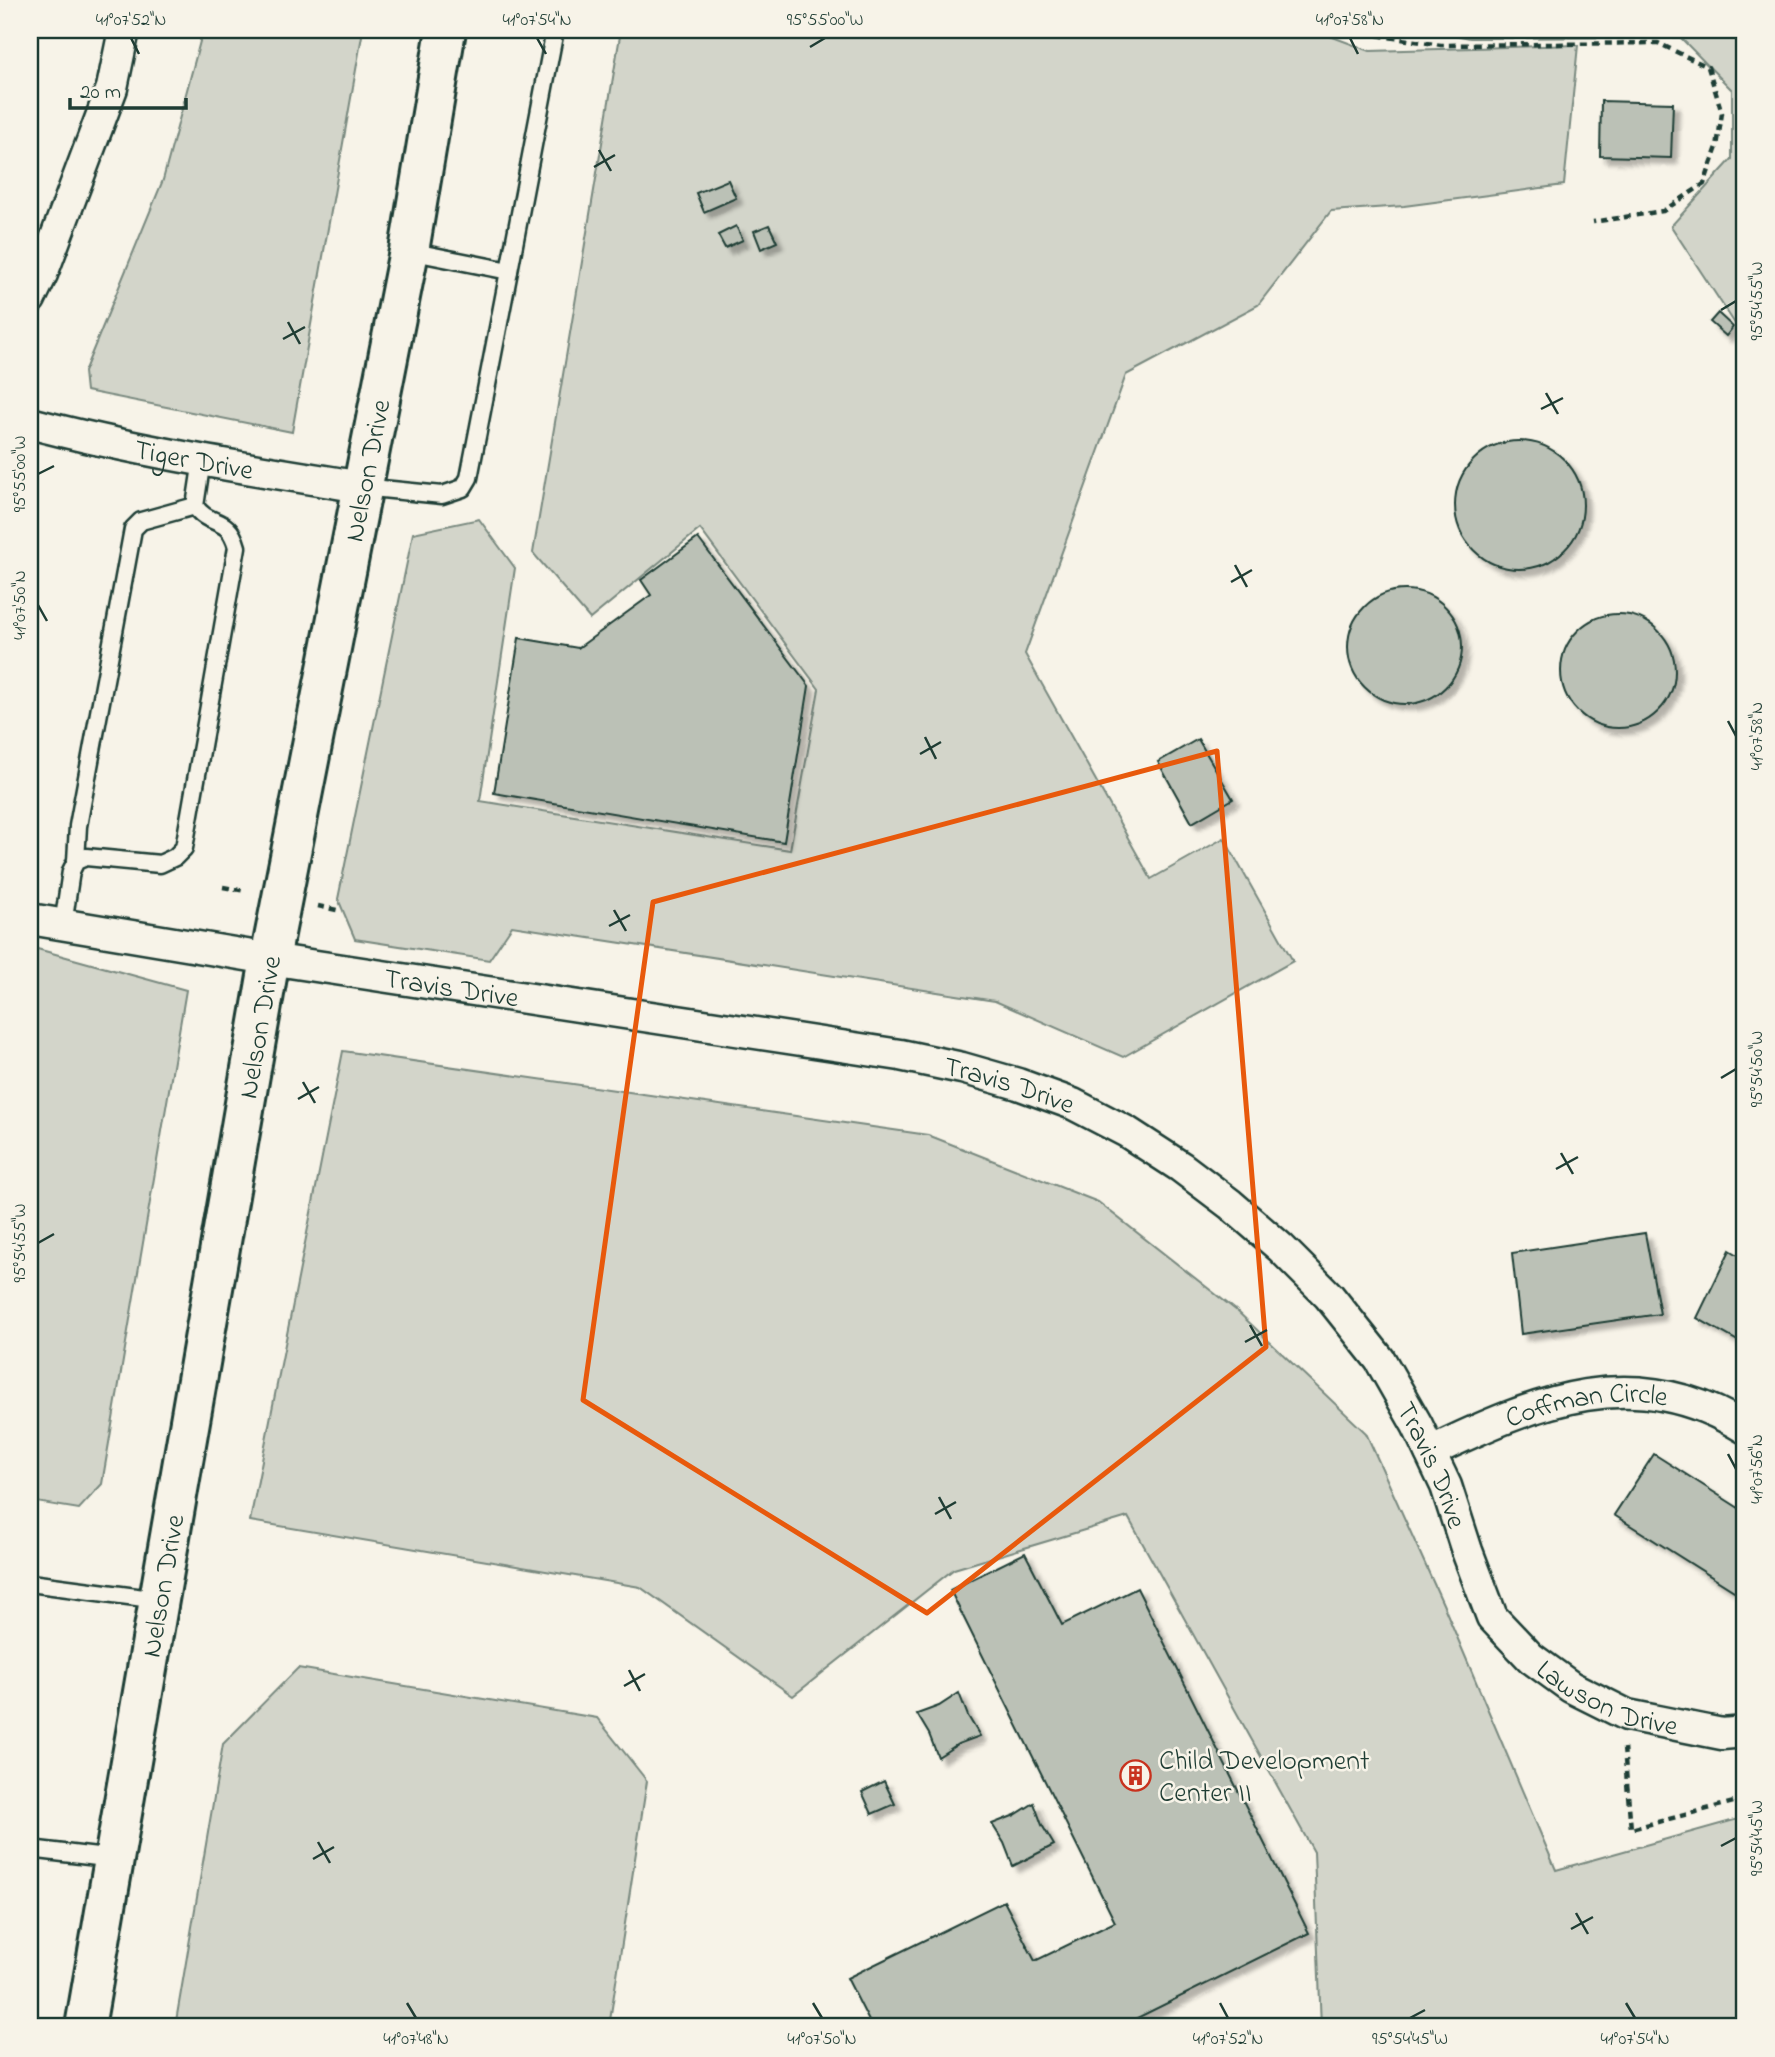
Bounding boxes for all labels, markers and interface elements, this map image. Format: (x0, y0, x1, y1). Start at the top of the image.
text: 41°07'52"N (96, 8, 166, 34)
text: 41°07'54"N (502, 8, 572, 34)
text: 95°55'00"W (787, 8, 863, 34)
text: 41°07'58"N (1316, 8, 1384, 34)
scale bar (70, 66, 186, 110)
text: 20 m (80, 78, 121, 108)
text: 95°54'55"W (1745, 262, 1771, 340)
street label: Nelson Drive (335, 396, 403, 546)
street label: Tiger Drive (130, 431, 257, 493)
text: 95°55'00"W (8, 436, 34, 512)
text: 41°07'50"N (8, 570, 34, 640)
text: 41°07'58"N (1745, 702, 1771, 770)
street label: Nelson Drive (229, 952, 294, 1102)
street label: Travis Drive (381, 960, 522, 1021)
text: 95°54'50"W (1745, 1031, 1771, 1107)
street label: Travis Drive (940, 1048, 1080, 1127)
text: 95°54'55"W (8, 1204, 34, 1282)
street label: Coffman Circle (1500, 1375, 1671, 1440)
street label: Travis Drive (1384, 1395, 1476, 1535)
text: 41°07'56"N (1745, 1434, 1771, 1504)
street label: Nelson Drive (132, 1511, 198, 1661)
street label: Lawson Drive (1526, 1651, 1682, 1749)
place label: Child Development Center II (1159, 1742, 1369, 1815)
building icon: Child Development Center II (1119, 1758, 1153, 1792)
text: 95°54'45"W (1745, 1800, 1771, 1876)
text: 41°07'48"N (383, 2027, 449, 2053)
text: 41°07'50"N (787, 2027, 857, 2053)
text: 41°07'52"N (1193, 2027, 1263, 2053)
text: 95°54'45"W (1372, 2027, 1448, 2053)
text: 41°07'54"N (1600, 2027, 1670, 2053)

